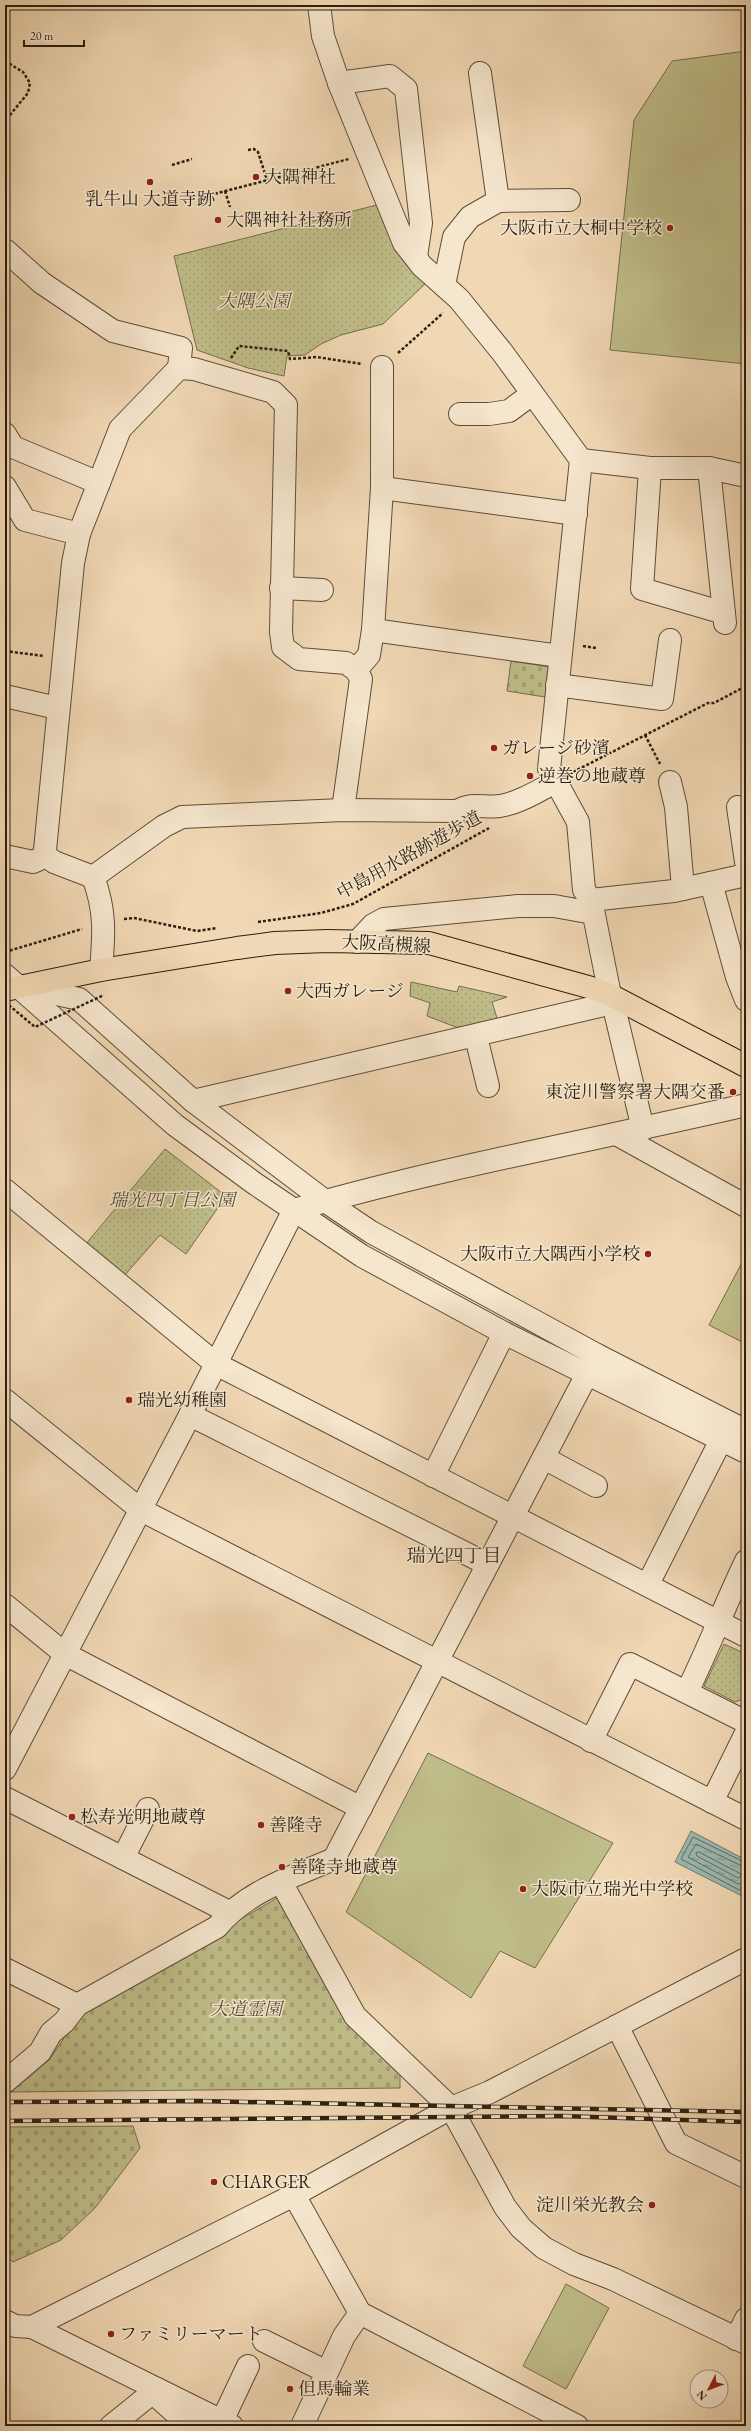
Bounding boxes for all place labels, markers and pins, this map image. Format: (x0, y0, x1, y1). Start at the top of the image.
place label: 大隅神社 (264, 165, 336, 188)
marker: 大隅神社 (251, 172, 261, 182)
marker: 乳牛山 大道寺跡 (145, 177, 155, 187)
place label: 乳牛山 大道寺跡 (85, 187, 215, 210)
place label: 大隅神社社務所 (226, 208, 352, 231)
marker: 大隅神社社務所 (213, 215, 223, 225)
place label: 大阪市立大桐中学校 (500, 216, 662, 239)
marker: 大阪市立大桐中学校 (665, 223, 675, 233)
place label: ガレージ砂濱 (502, 736, 610, 759)
marker: ガレージ砂濱 (489, 743, 499, 753)
place label: 逆巻の地蔵尊 (538, 764, 646, 787)
marker: 逆巻の地蔵尊 (525, 771, 535, 781)
place label: 大西ガレージ (296, 979, 404, 1002)
marker: 大西ガレージ (283, 986, 293, 996)
place label: 東淀川警察署大隅交番 (545, 1080, 725, 1103)
marker: 東淀川警察署大隅交番 (728, 1087, 738, 1097)
place label: 大阪市立大隅西小学校 (460, 1242, 640, 1265)
marker: 大阪市立大隅西小学校 (643, 1249, 653, 1259)
place label: 瑞光幼稚園 (137, 1388, 227, 1411)
marker: 瑞光幼稚園 (124, 1395, 134, 1405)
place label: 松寿光明地蔵尊 (80, 1805, 206, 1828)
marker: 松寿光明地蔵尊 (67, 1812, 77, 1822)
place label: 善隆寺 (269, 1813, 323, 1836)
marker: 善隆寺 (256, 1820, 266, 1830)
place label: 善隆寺地蔵尊 (290, 1855, 398, 1878)
marker: 善隆寺地蔵尊 (277, 1862, 287, 1872)
place label: 大阪市立瑞光中学校 (531, 1877, 693, 1900)
marker: 大阪市立瑞光中学校 (518, 1884, 528, 1894)
place label: CHARGER (222, 2170, 311, 2193)
marker: CHARGER (209, 2177, 219, 2187)
place label: 淀川栄光教会 (536, 2193, 644, 2216)
marker: 淀川栄光教会 (647, 2200, 657, 2210)
place label: ファミリーマート (119, 2322, 263, 2345)
marker: ファミリーマート (106, 2329, 116, 2339)
place label: 但馬輪業 (298, 2377, 370, 2400)
marker: 但馬輪業 (285, 2384, 295, 2394)

